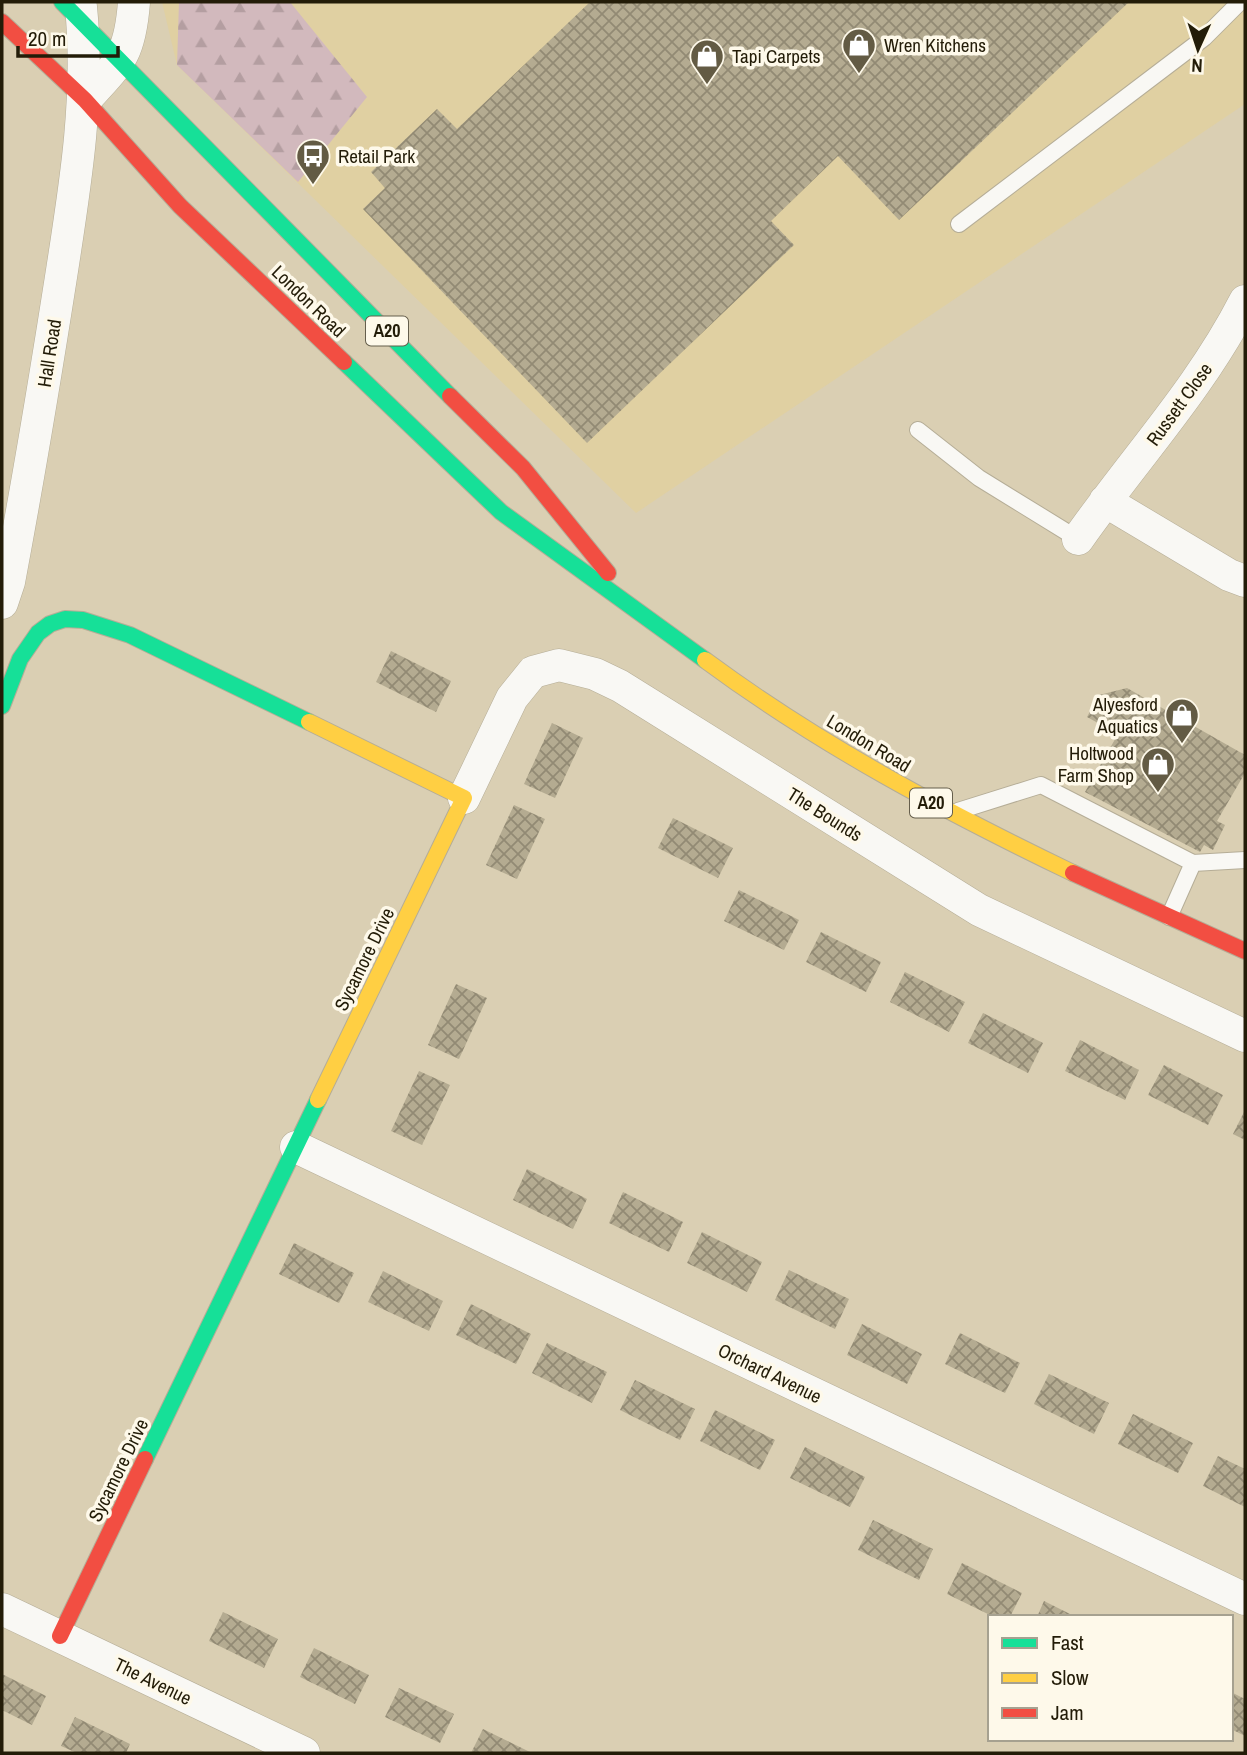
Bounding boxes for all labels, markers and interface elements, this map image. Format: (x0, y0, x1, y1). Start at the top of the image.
scale bar (18, 14, 117, 58)
north arrow (1163, 14, 1233, 84)
text: 20 m (28, 24, 66, 53)
shop icon: Wren Kitchens (840, 26, 878, 75)
place label: Wren Kitchens (884, 32, 986, 58)
shop icon: Tapi Carpets (688, 37, 726, 86)
place label: Tapi Carpets (732, 43, 821, 69)
text: N (1191, 53, 1203, 79)
bus stop icon: Retail Park (294, 137, 332, 186)
place label: Retail Park (338, 143, 415, 169)
street label: London Road (266, 259, 352, 343)
road number: A20 (366, 316, 408, 346)
street label: Hall Road (31, 317, 67, 389)
street label: Russett Close (1140, 357, 1218, 451)
place label: Alyesford Aquatics (1092, 691, 1158, 739)
shop icon: Alyesford Aquatics (1163, 696, 1201, 745)
street label: London Road (822, 708, 916, 778)
place label: Holtwood Farm Shop (1058, 740, 1134, 788)
shop icon: Holtwood Farm Shop (1139, 745, 1177, 794)
street label: The Bounds (782, 781, 868, 847)
road number: A20 (910, 788, 952, 818)
street label: Sycamore Drive (328, 903, 400, 1015)
street label: Orchard Avenue (714, 1337, 826, 1409)
street label: Sycamore Drive (82, 1414, 154, 1526)
legend (988, 1615, 1233, 1741)
text: Fast (1051, 1628, 1084, 1657)
street label: The Avenue (110, 1651, 196, 1711)
text: Slow (1051, 1663, 1089, 1692)
text: Jam (1051, 1698, 1084, 1727)

